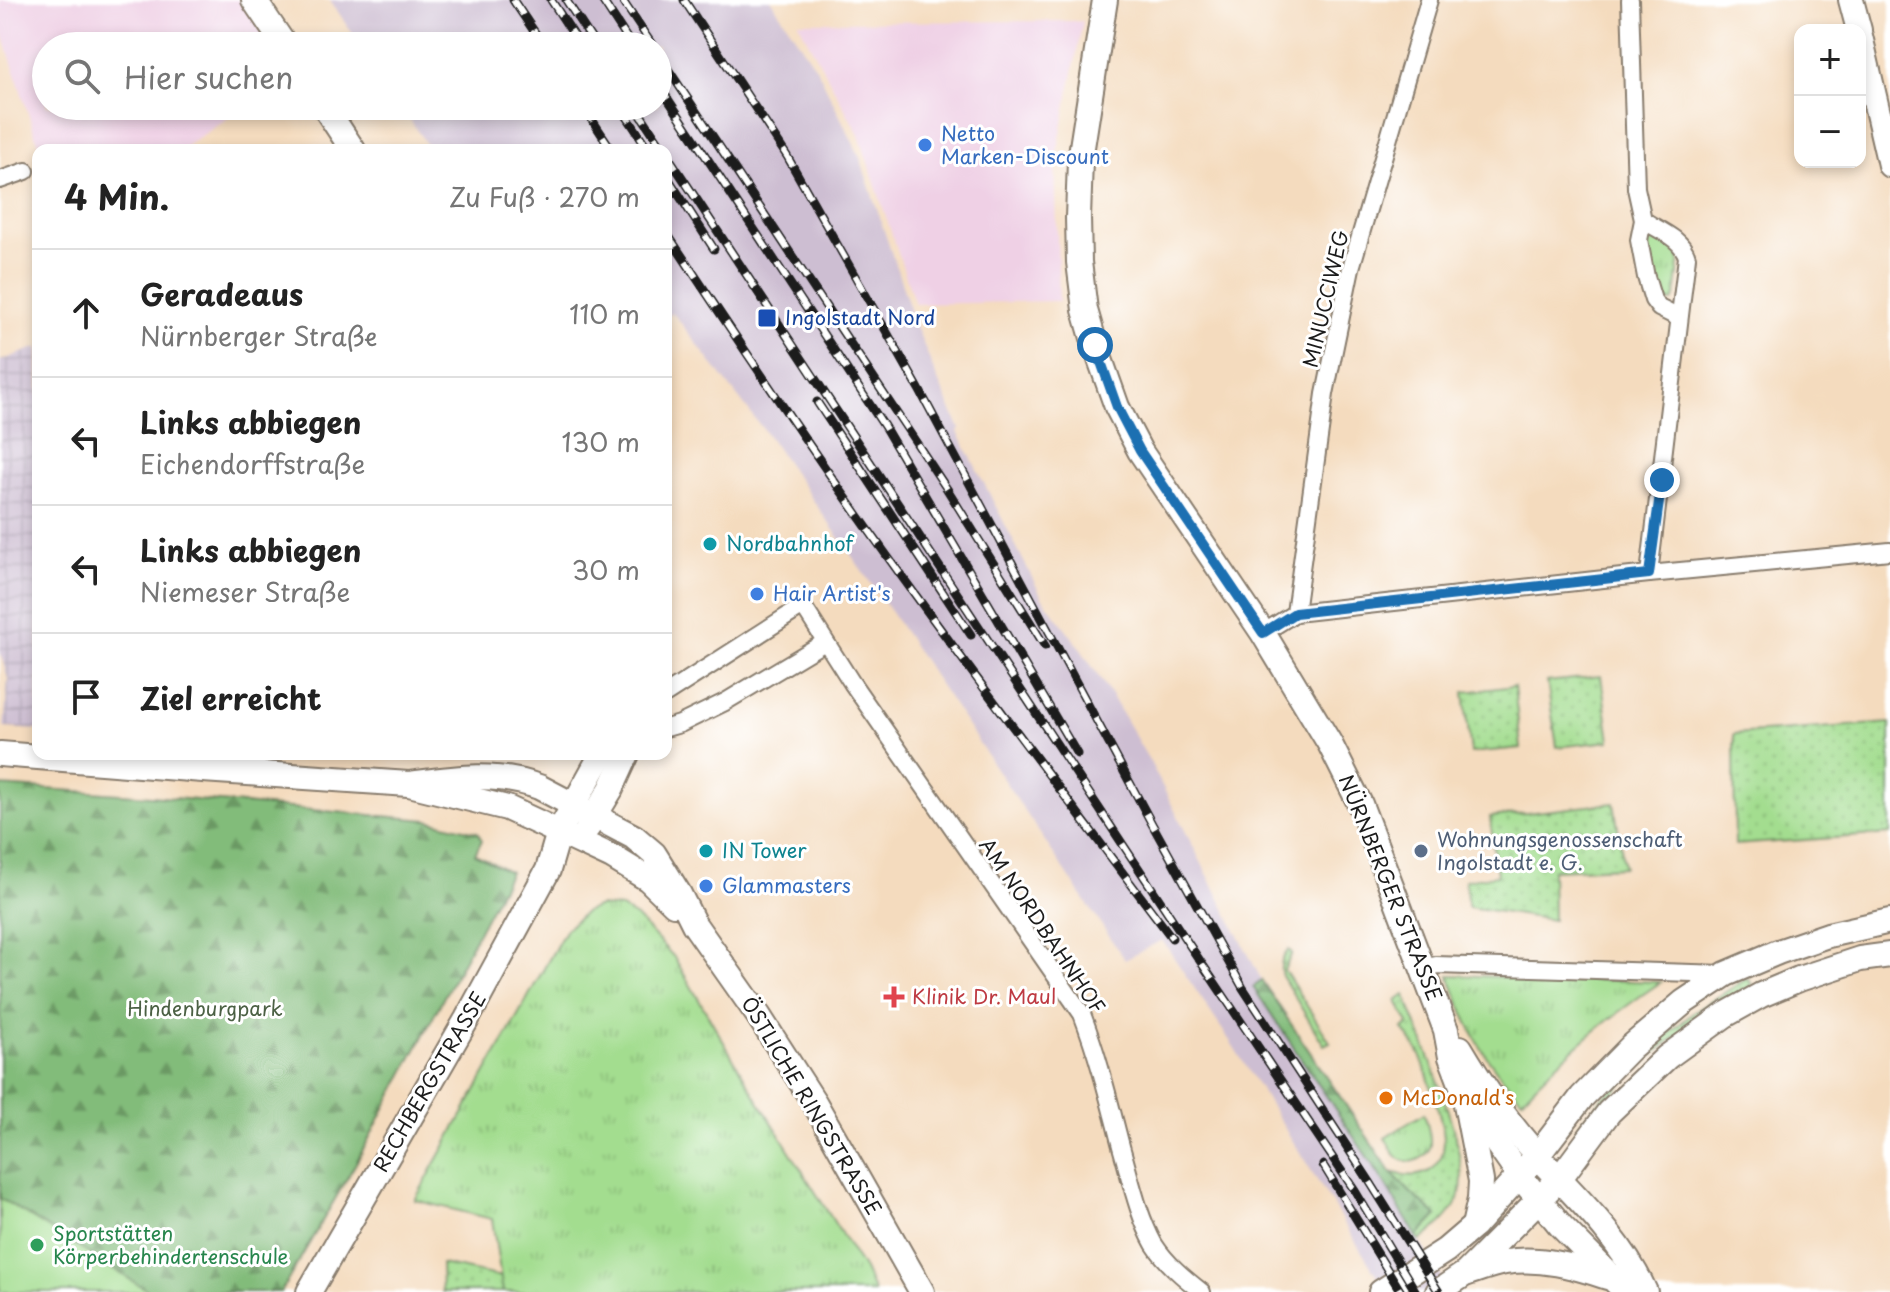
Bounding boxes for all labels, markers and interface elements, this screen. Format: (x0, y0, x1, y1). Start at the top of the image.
map controls (1794, 24, 1866, 168)
button: + (1794, 24, 1866, 96)
search box (32, 32, 672, 120)
icon: search (60, 54, 104, 98)
text: Hier suchen (124, 54, 293, 99)
button: − (1794, 96, 1866, 168)
place label: Netto Marken-Discount (941, 118, 1109, 171)
marker: Netto Marken-Discount (916, 136, 934, 154)
text: 4 Min. (64, 170, 169, 222)
text: Zu Fuß · 270 m (449, 177, 640, 216)
street label: MINUCCIWEG (1295, 227, 1355, 370)
text: Geradeaus (140, 271, 303, 316)
icon: ahead (64, 291, 108, 335)
text: 110 m (569, 294, 640, 333)
place label: Ingolstadt Nord (785, 302, 935, 332)
marker: Ingolstadt Nord (756, 307, 778, 329)
text: Nürnberger Straße (140, 316, 377, 355)
route start (1077, 327, 1113, 363)
text: Links abbiegen (140, 399, 361, 444)
icon: left (64, 419, 108, 463)
text: 130 m (561, 422, 640, 461)
text: Eichendorffstraße (140, 444, 365, 483)
route end (1644, 462, 1680, 498)
text: Links abbiegen (140, 527, 361, 572)
place label: Nordbahnhof (726, 528, 854, 558)
marker: Nordbahnhof (701, 535, 719, 553)
icon: left (64, 547, 108, 591)
text: 30 m (572, 550, 640, 589)
text: Niemeser Straße (140, 572, 350, 611)
place label: Hair Artist's (773, 578, 891, 608)
marker: Hair Artist's (748, 585, 766, 603)
icon: arrive (64, 675, 108, 719)
text: Ziel erreicht (140, 675, 322, 720)
street label: NÜRNBERGER STRASSE (1332, 770, 1450, 1005)
place label: Wohnungsgenossenschaft Ingolstadt e. G. (1437, 824, 1683, 877)
street label: AM NORDBAHNHOF (973, 832, 1113, 1019)
place label: IN Tower (722, 835, 807, 865)
marker: IN Tower (697, 842, 715, 860)
marker: Wohnungsgenossenschaft Ingolstadt e. G. (1412, 842, 1430, 860)
place label: Glammasters (722, 870, 851, 900)
marker: Glammasters (697, 877, 715, 895)
place label: Klinik Dr. Maul (912, 981, 1056, 1011)
street label: RECHBERGSTRASSE (365, 986, 493, 1177)
marker: Klinik Dr. Maul (883, 986, 905, 1008)
street label: ÖSTLICHE RINGSTRASSE (734, 990, 889, 1221)
park label: Hindenburgpark (127, 993, 283, 1023)
place label: McDonald's (1402, 1082, 1514, 1112)
marker: McDonald's (1377, 1089, 1395, 1107)
place label: Sportstätten Körperbehindertenschule (53, 1218, 289, 1271)
marker: Sportstätten Körperbehindertenschule (28, 1236, 46, 1254)

